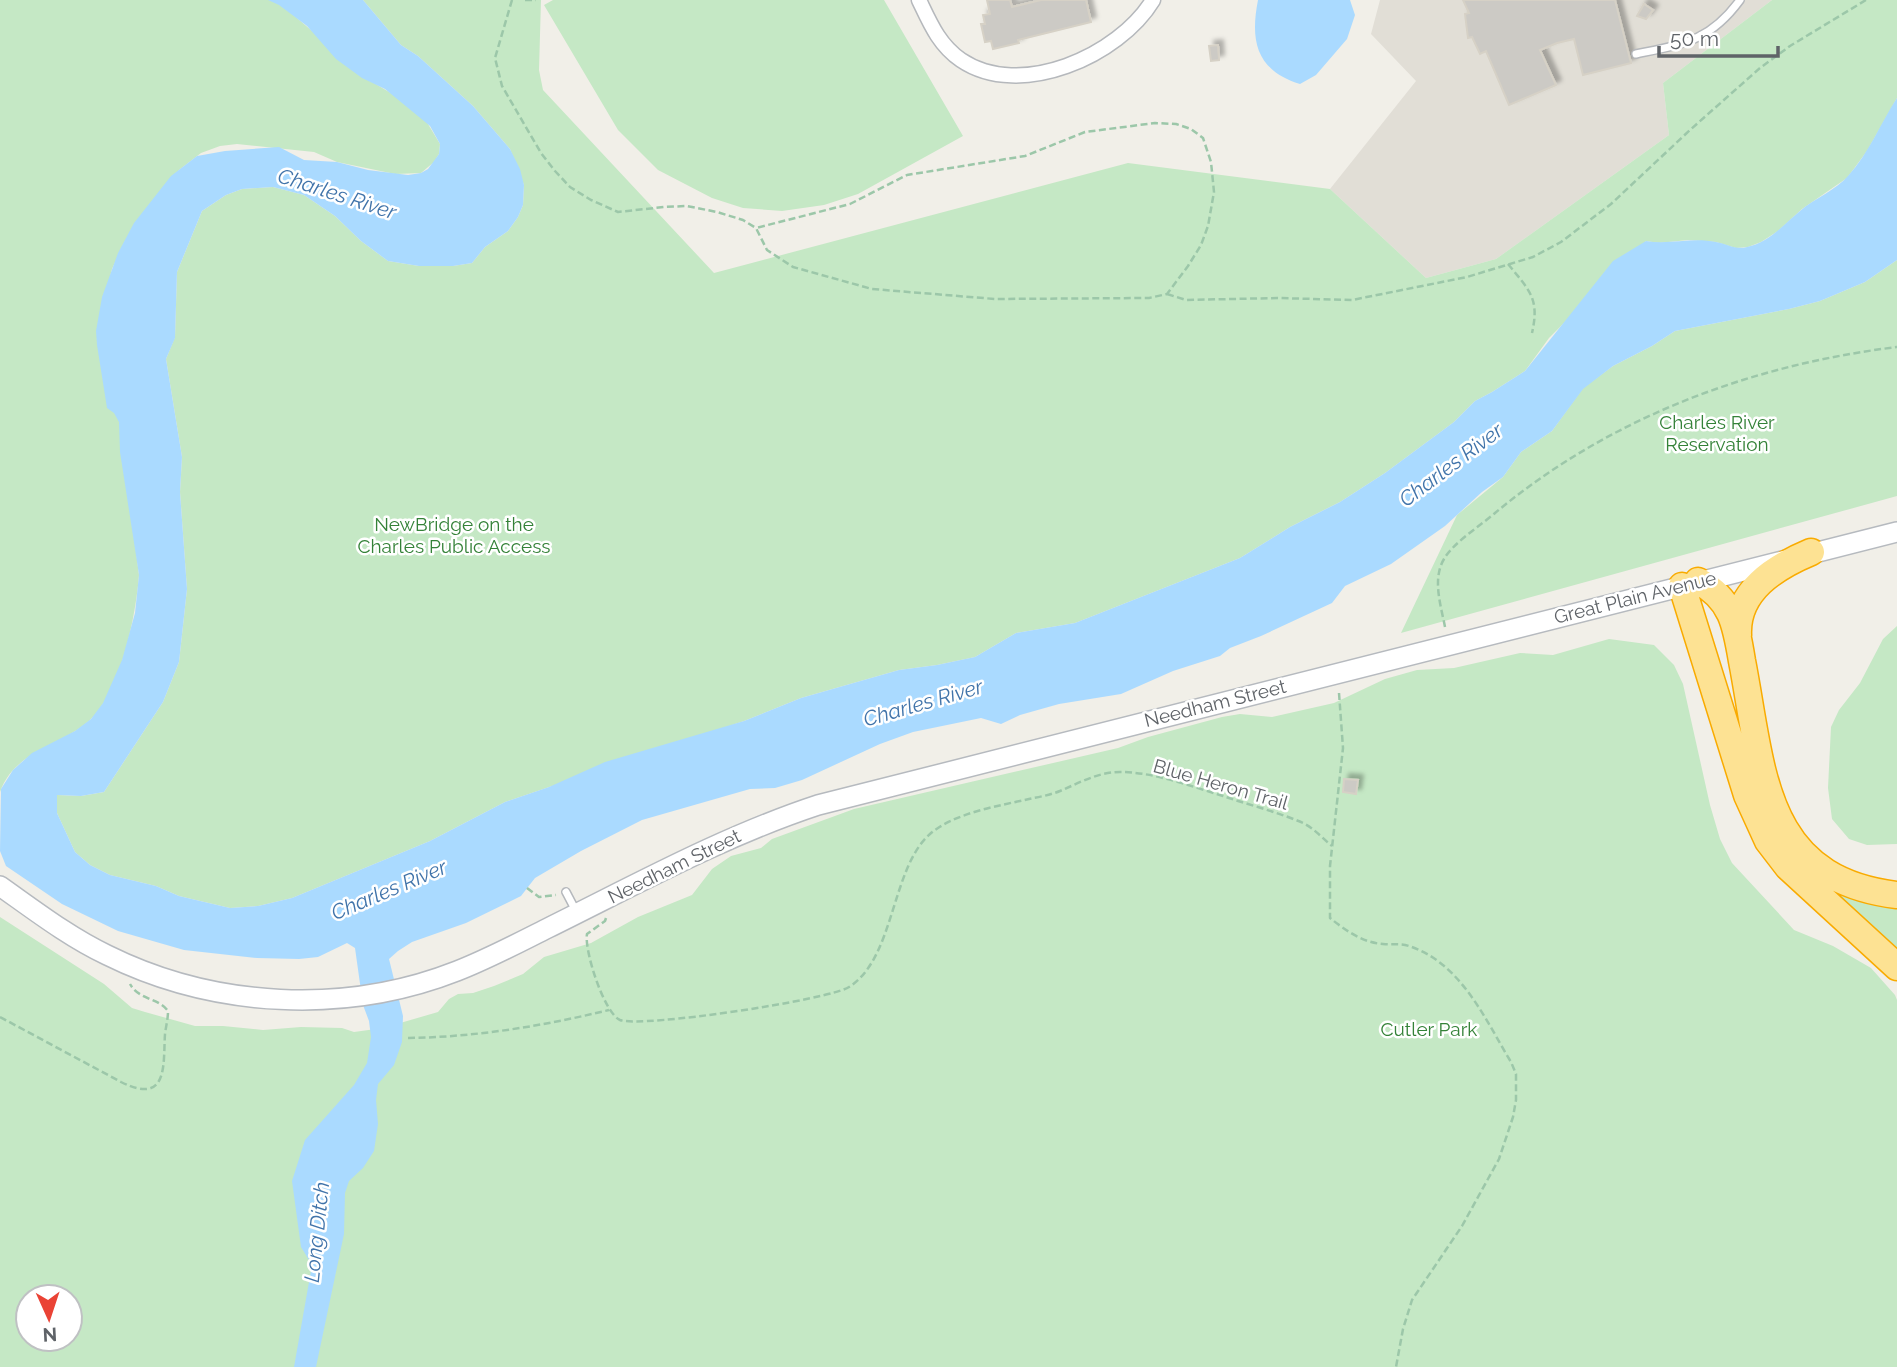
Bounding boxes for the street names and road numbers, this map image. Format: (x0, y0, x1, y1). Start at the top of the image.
street label: Great Plain Avenue (1552, 566, 1718, 628)
street label: Needham Street (1142, 675, 1289, 731)
street label: Blue Heron Trail (1151, 754, 1292, 814)
street label: Needham Street (604, 824, 745, 908)

